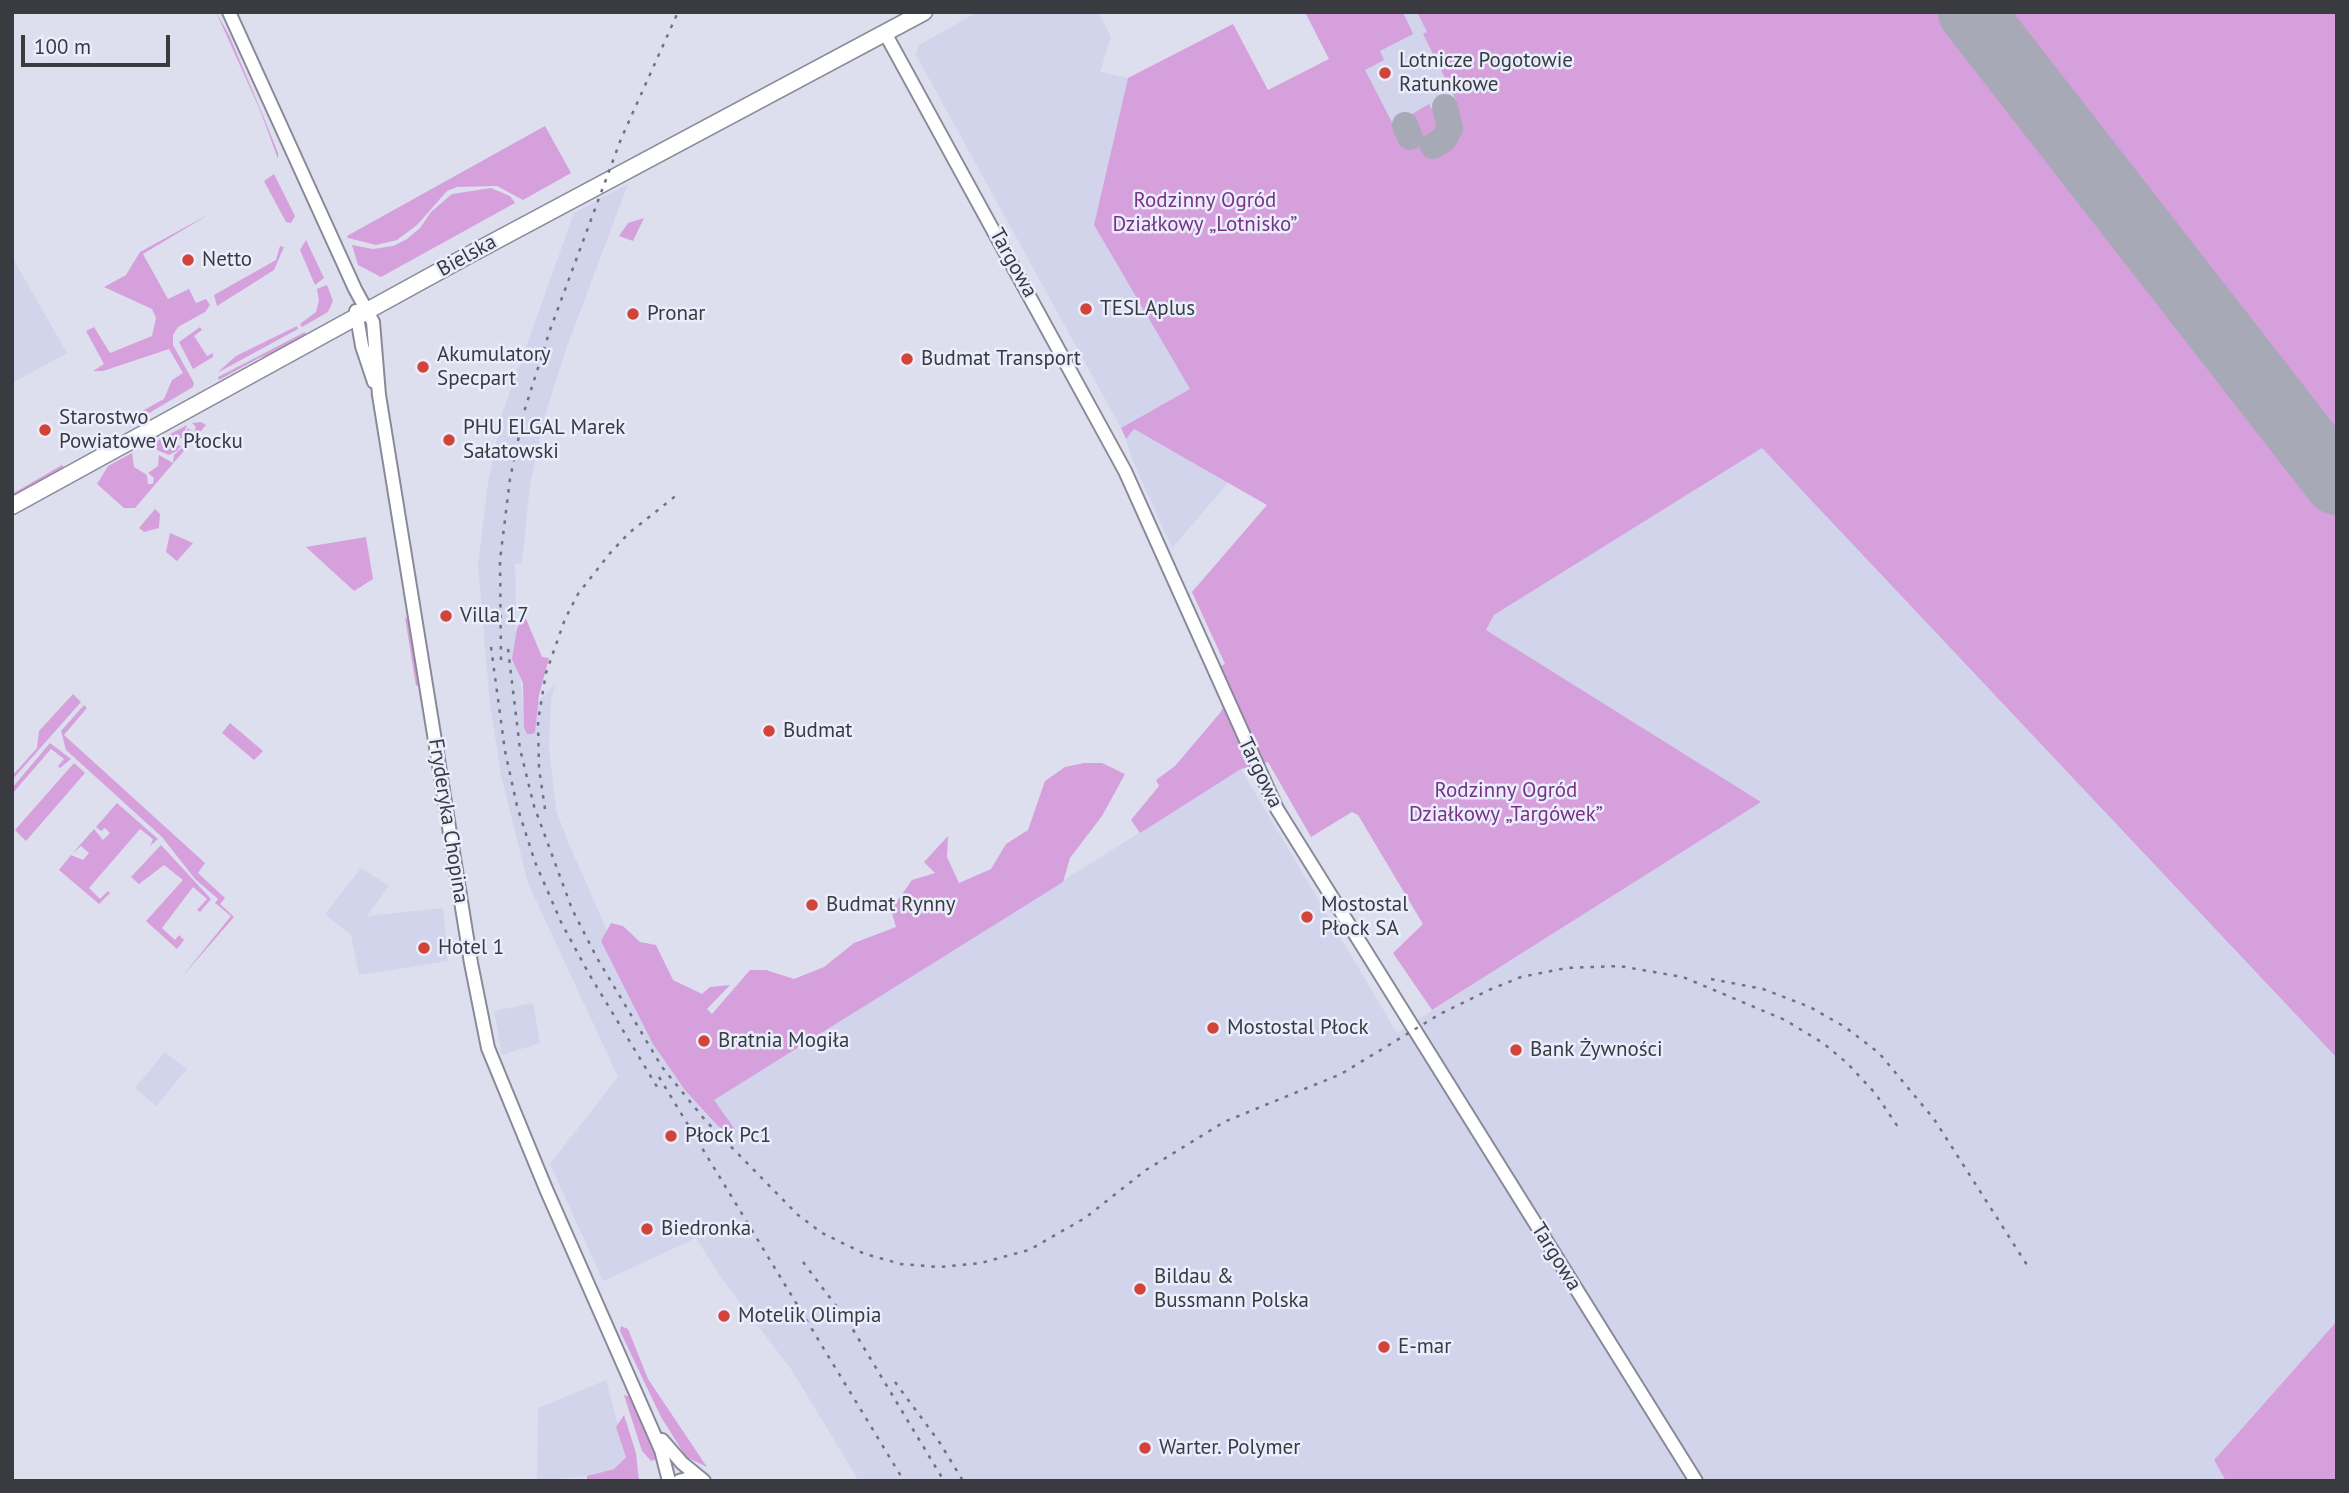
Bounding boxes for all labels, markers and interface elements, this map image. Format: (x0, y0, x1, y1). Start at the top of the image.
scale bar (24, 21, 173, 65)
text: 100 m (34, 33, 91, 60)
place label: Lotnicze Pogotowie Ratunkowe (1399, 48, 1573, 98)
marker: Lotnicze Pogotowie Ratunkowe (1377, 65, 1393, 81)
park label: Rodzinny Ogród Działkowy „Lotnisko” (1113, 188, 1297, 238)
street label: Targowa (984, 224, 1042, 302)
street label: Bielska (433, 229, 501, 283)
place label: Netto (202, 247, 252, 273)
marker: Netto (180, 252, 196, 268)
place label: TESLAplus (1100, 296, 1195, 322)
place label: Pronar (647, 301, 705, 327)
marker: TESLAplus (1078, 301, 1094, 317)
marker: Pronar (625, 306, 641, 322)
place label: Akumulatory Specpart (437, 342, 551, 392)
place label: Budmat Transport (921, 346, 1081, 372)
marker: Budmat Transport (899, 351, 915, 367)
marker: Akumulatory Specpart (415, 359, 431, 375)
place label: Starostwo Powiatowe w Płocku (59, 405, 243, 455)
place label: PHU ELGAL Marek Sałatowski (463, 415, 625, 465)
marker: Starostwo Powiatowe w Płocku (37, 422, 53, 438)
marker: PHU ELGAL Marek Sałatowski (441, 432, 457, 448)
place label: Villa 17 (460, 603, 529, 629)
marker: Villa 17 (438, 608, 454, 624)
place label: Budmat (783, 718, 852, 744)
marker: Budmat (761, 723, 777, 739)
street label: Targowa (1232, 734, 1288, 812)
street label: Fryderyka Chopina (423, 737, 473, 905)
park label: Rodzinny Ogród Działkowy „Targówek” (1409, 778, 1603, 828)
place label: Budmat Rynny (826, 892, 955, 918)
place label: Mostostal Płock SA (1321, 892, 1408, 942)
marker: Budmat Rynny (804, 897, 820, 913)
marker: Mostostal Płock SA (1299, 909, 1315, 925)
place label: Hotel 1 (438, 935, 504, 961)
marker: Hotel 1 (416, 940, 432, 956)
place label: Mostostal Płock (1227, 1015, 1369, 1041)
marker: Mostostal Płock (1205, 1020, 1221, 1036)
place label: Bratnia Mogiła (718, 1028, 849, 1054)
marker: Bratnia Mogiła (696, 1033, 712, 1049)
place label: Bank Żywności (1530, 1037, 1663, 1063)
marker: Bank Żywności (1508, 1042, 1524, 1058)
place label: Płock Pc1 (685, 1123, 771, 1149)
marker: Płock Pc1 (663, 1128, 679, 1144)
place label: Biedronka (661, 1216, 751, 1242)
street label: Targowa (1525, 1218, 1587, 1296)
marker: Biedronka (639, 1221, 655, 1237)
place label: Bildau & Bussmann Polska (1154, 1264, 1309, 1314)
marker: Bildau & Bussmann Polska (1132, 1281, 1148, 1297)
place label: Motelik Olimpia (738, 1303, 881, 1329)
marker: Motelik Olimpia (716, 1308, 732, 1324)
place label: E-mar (1398, 1334, 1451, 1360)
marker: E-mar (1376, 1339, 1392, 1355)
place label: Warter. Polymer (1159, 1435, 1300, 1461)
marker: Warter. Polymer (1137, 1440, 1153, 1456)

